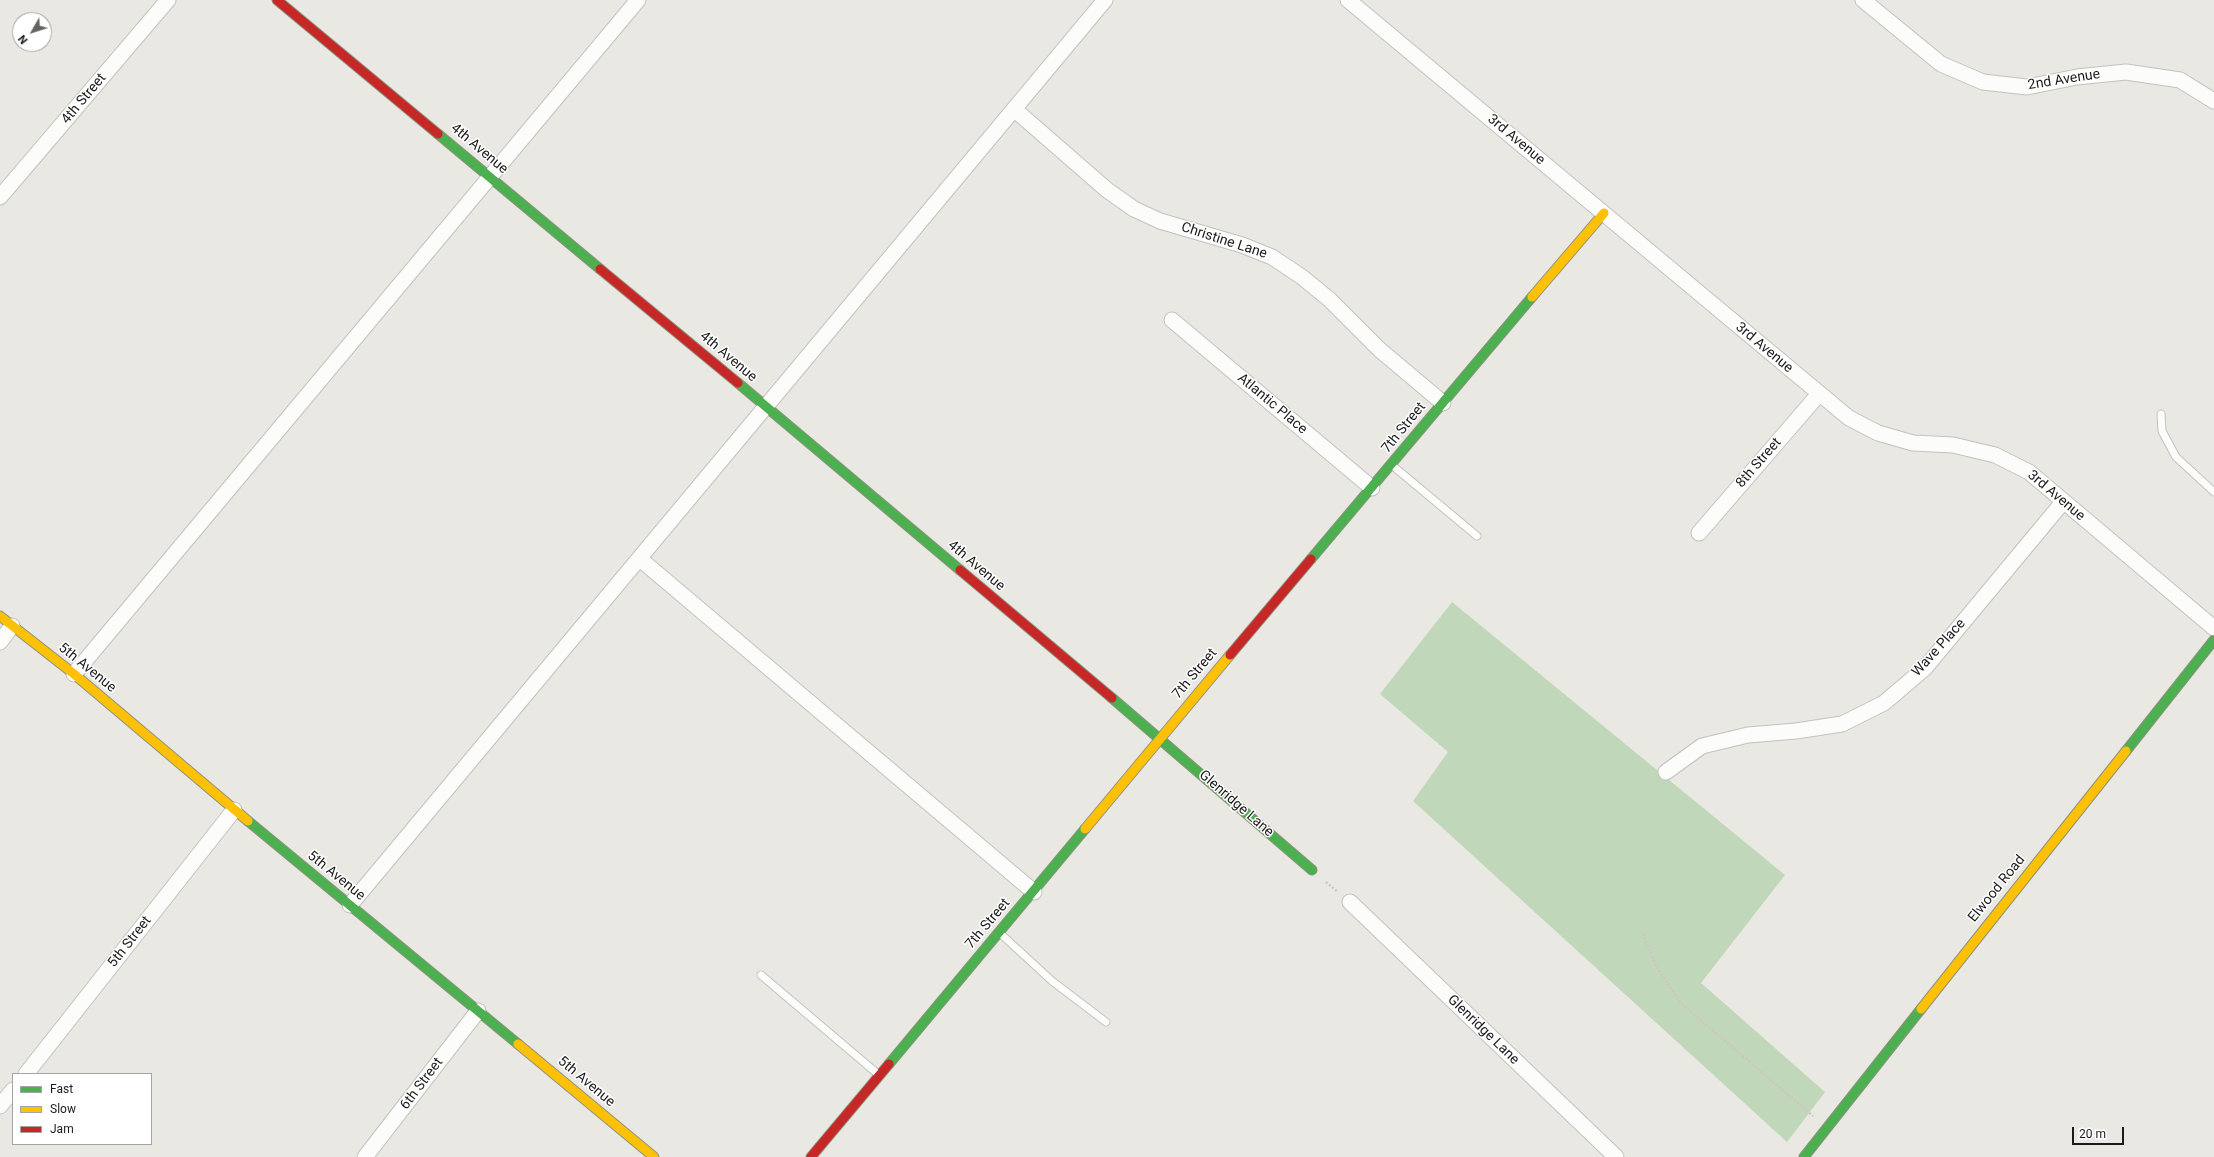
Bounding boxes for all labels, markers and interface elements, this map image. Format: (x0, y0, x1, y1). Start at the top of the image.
north arrow (12, 12, 52, 52)
text: N (16, 32, 31, 46)
street label: 2nd Avenue (2027, 66, 2101, 94)
street label: 4th Street (58, 70, 110, 128)
street label: 3rd Avenue (1484, 111, 1548, 169)
street label: 4th Avenue (447, 120, 511, 178)
street label: Christine Lane (1179, 219, 1269, 263)
street label: 3rd Avenue (1732, 319, 1796, 377)
street label: 4th Avenue (696, 328, 760, 386)
street label: Atlantic Place (1234, 370, 1310, 438)
street label: 7th Street (1378, 399, 1430, 457)
street label: 8th Street (1733, 435, 1785, 491)
street label: 3rd Avenue (2024, 467, 2088, 525)
street label: 4th Avenue (944, 537, 1008, 595)
street label: Wave Place (1909, 616, 1969, 680)
street label: 5th Avenue (55, 640, 119, 696)
street label: 7th Street (1169, 645, 1221, 703)
street label: Glenridge Lane (1195, 767, 1277, 841)
street label: 5th Avenue (304, 848, 368, 904)
street label: Elwood Road (1965, 852, 2029, 926)
street label: 7th Street (962, 895, 1014, 953)
street label: 5th Street (105, 913, 155, 971)
street label: Glenridge Lane (1444, 992, 1522, 1068)
street label: 5th Avenue (554, 1053, 618, 1111)
street label: 6th Street (397, 1055, 447, 1113)
legend (12, 1073, 152, 1145)
text: Fast (50, 1082, 73, 1096)
text: Slow (50, 1102, 76, 1116)
scale bar (2074, 1119, 2126, 1145)
text: Jam (50, 1122, 74, 1136)
text: 20 m (2079, 1127, 2106, 1141)

